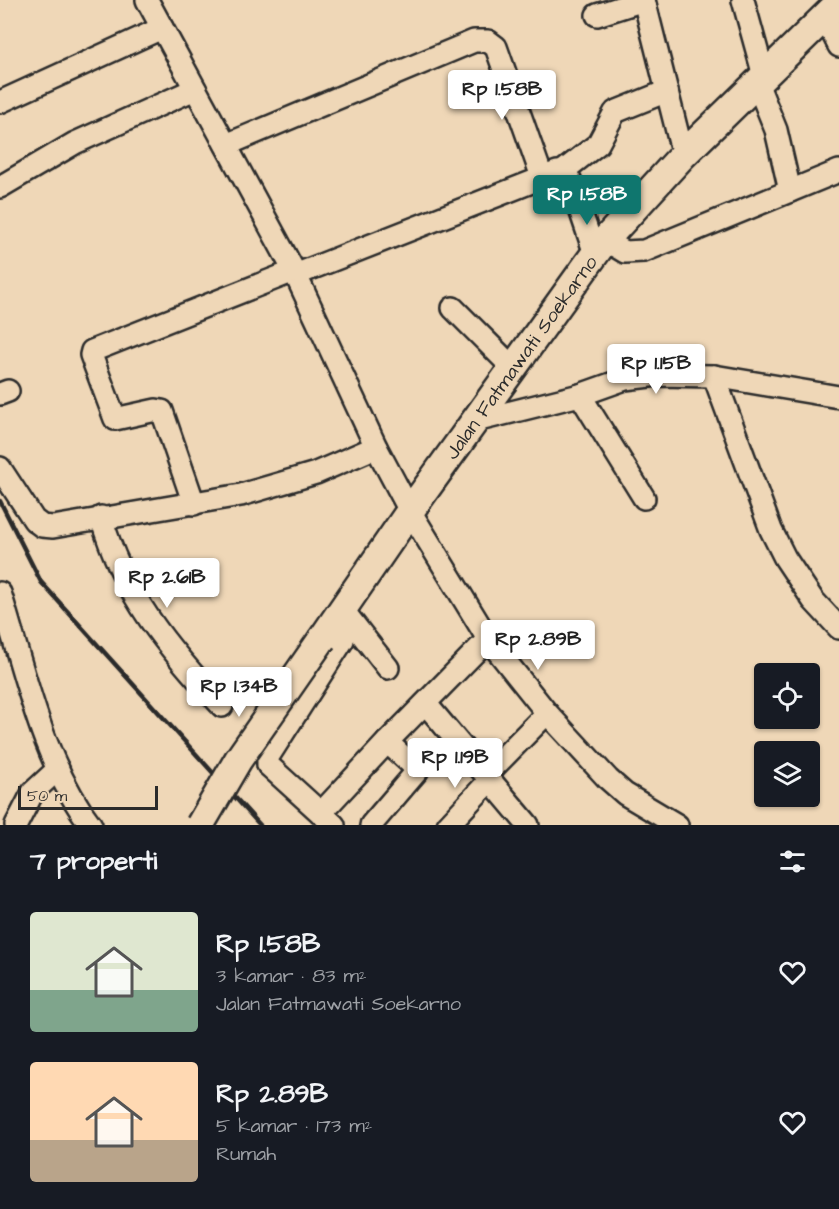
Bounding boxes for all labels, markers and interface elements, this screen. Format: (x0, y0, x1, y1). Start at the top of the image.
pin: Rp 1.58B (440, 70, 564, 121)
text: Rp 1.58B (462, 75, 542, 103)
pin: Rp 1.58B (525, 175, 649, 226)
text: Rp 1.58B (547, 180, 627, 208)
street label: Jalan Fatmawati Soekarno (439, 250, 605, 465)
pin: Rp 1.15B (594, 344, 718, 395)
text: Rp 1.15B (621, 349, 691, 377)
pin: Rp 2.61B (105, 558, 229, 609)
text: Rp 2.61B (129, 563, 205, 591)
pin: Rp 2.89B (476, 620, 600, 671)
text: Rp 2.89B (495, 625, 581, 653)
map controls (754, 663, 820, 807)
button: locate (754, 663, 820, 729)
pin: Rp 1.34B (177, 667, 301, 718)
text: Rp 1.34B (201, 672, 277, 700)
pin: Rp 1.19B (393, 738, 517, 789)
button: layers (754, 741, 820, 807)
text: Rp 1.19B (422, 743, 488, 771)
scale bar (18, 783, 158, 810)
text: 50 m (27, 785, 67, 807)
text: 7 properti (30, 843, 157, 879)
icon: filters (776, 845, 809, 878)
text: Rp 1.58B (216, 926, 320, 962)
icon: home (78, 936, 150, 1008)
icon: heart (776, 956, 809, 989)
text: 3 kamar · 83 m² (216, 962, 366, 990)
text: Jalan Fatmawati Soekarno (216, 990, 461, 1018)
text: Rp 2.89B (216, 1076, 328, 1112)
icon: home (78, 1086, 150, 1158)
icon: heart (776, 1106, 809, 1139)
text: 5 kamar · 173 m² (216, 1112, 372, 1140)
text: Rumah (216, 1140, 276, 1168)

